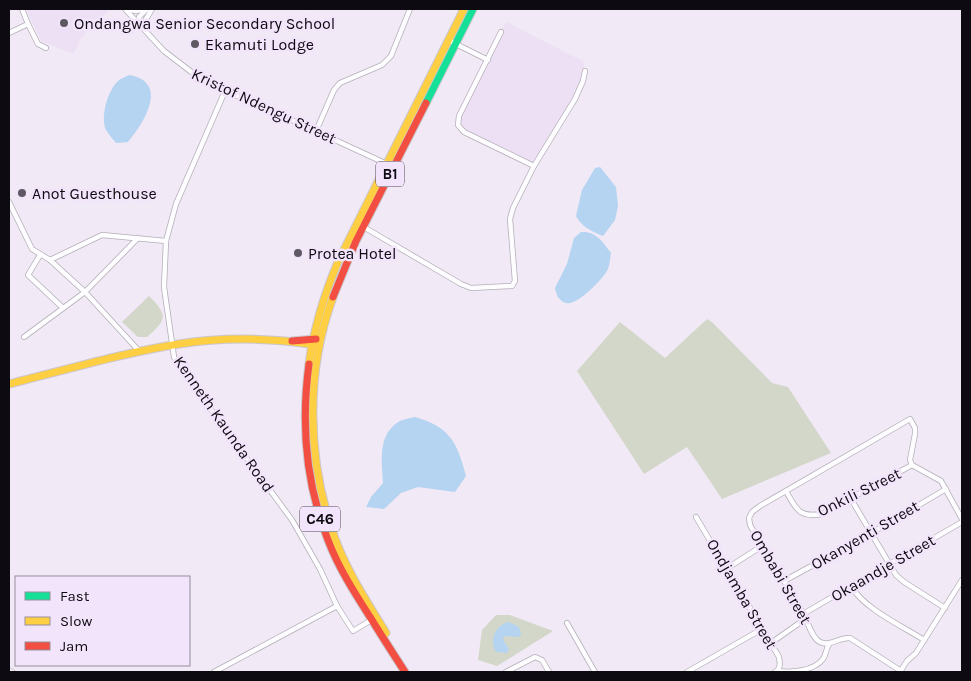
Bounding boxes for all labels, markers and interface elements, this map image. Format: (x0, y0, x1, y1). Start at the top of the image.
place label: Ondangwa Senior Secondary School (74, 14, 335, 33)
marker: Ondangwa Senior Secondary School (58, 17, 70, 29)
place label: Ekamuti Lodge (205, 35, 314, 54)
marker: Ekamuti Lodge (189, 38, 201, 50)
street label: Kristof Ndengu Street (189, 64, 339, 148)
road number: B1 (376, 162, 404, 186)
place label: Anot Guesthouse (32, 184, 157, 203)
marker: Anot Guesthouse (16, 187, 28, 199)
place label: Protea Hotel (308, 244, 396, 263)
marker: Protea Hotel (292, 247, 304, 259)
street label: Kenneth Kaunda Road (170, 352, 278, 496)
street label: Onkili Street (814, 464, 904, 520)
street label: Okanyenti Street (808, 496, 922, 574)
road number: C46 (300, 506, 340, 532)
street label: Ombabi Street (746, 527, 816, 627)
street label: Okaandje Street (828, 531, 938, 605)
street label: Ondjamba Street (703, 535, 781, 653)
legend (15, 576, 190, 666)
text: Fast (60, 587, 90, 605)
text: Slow (60, 612, 92, 630)
text: Jam (60, 637, 88, 655)

